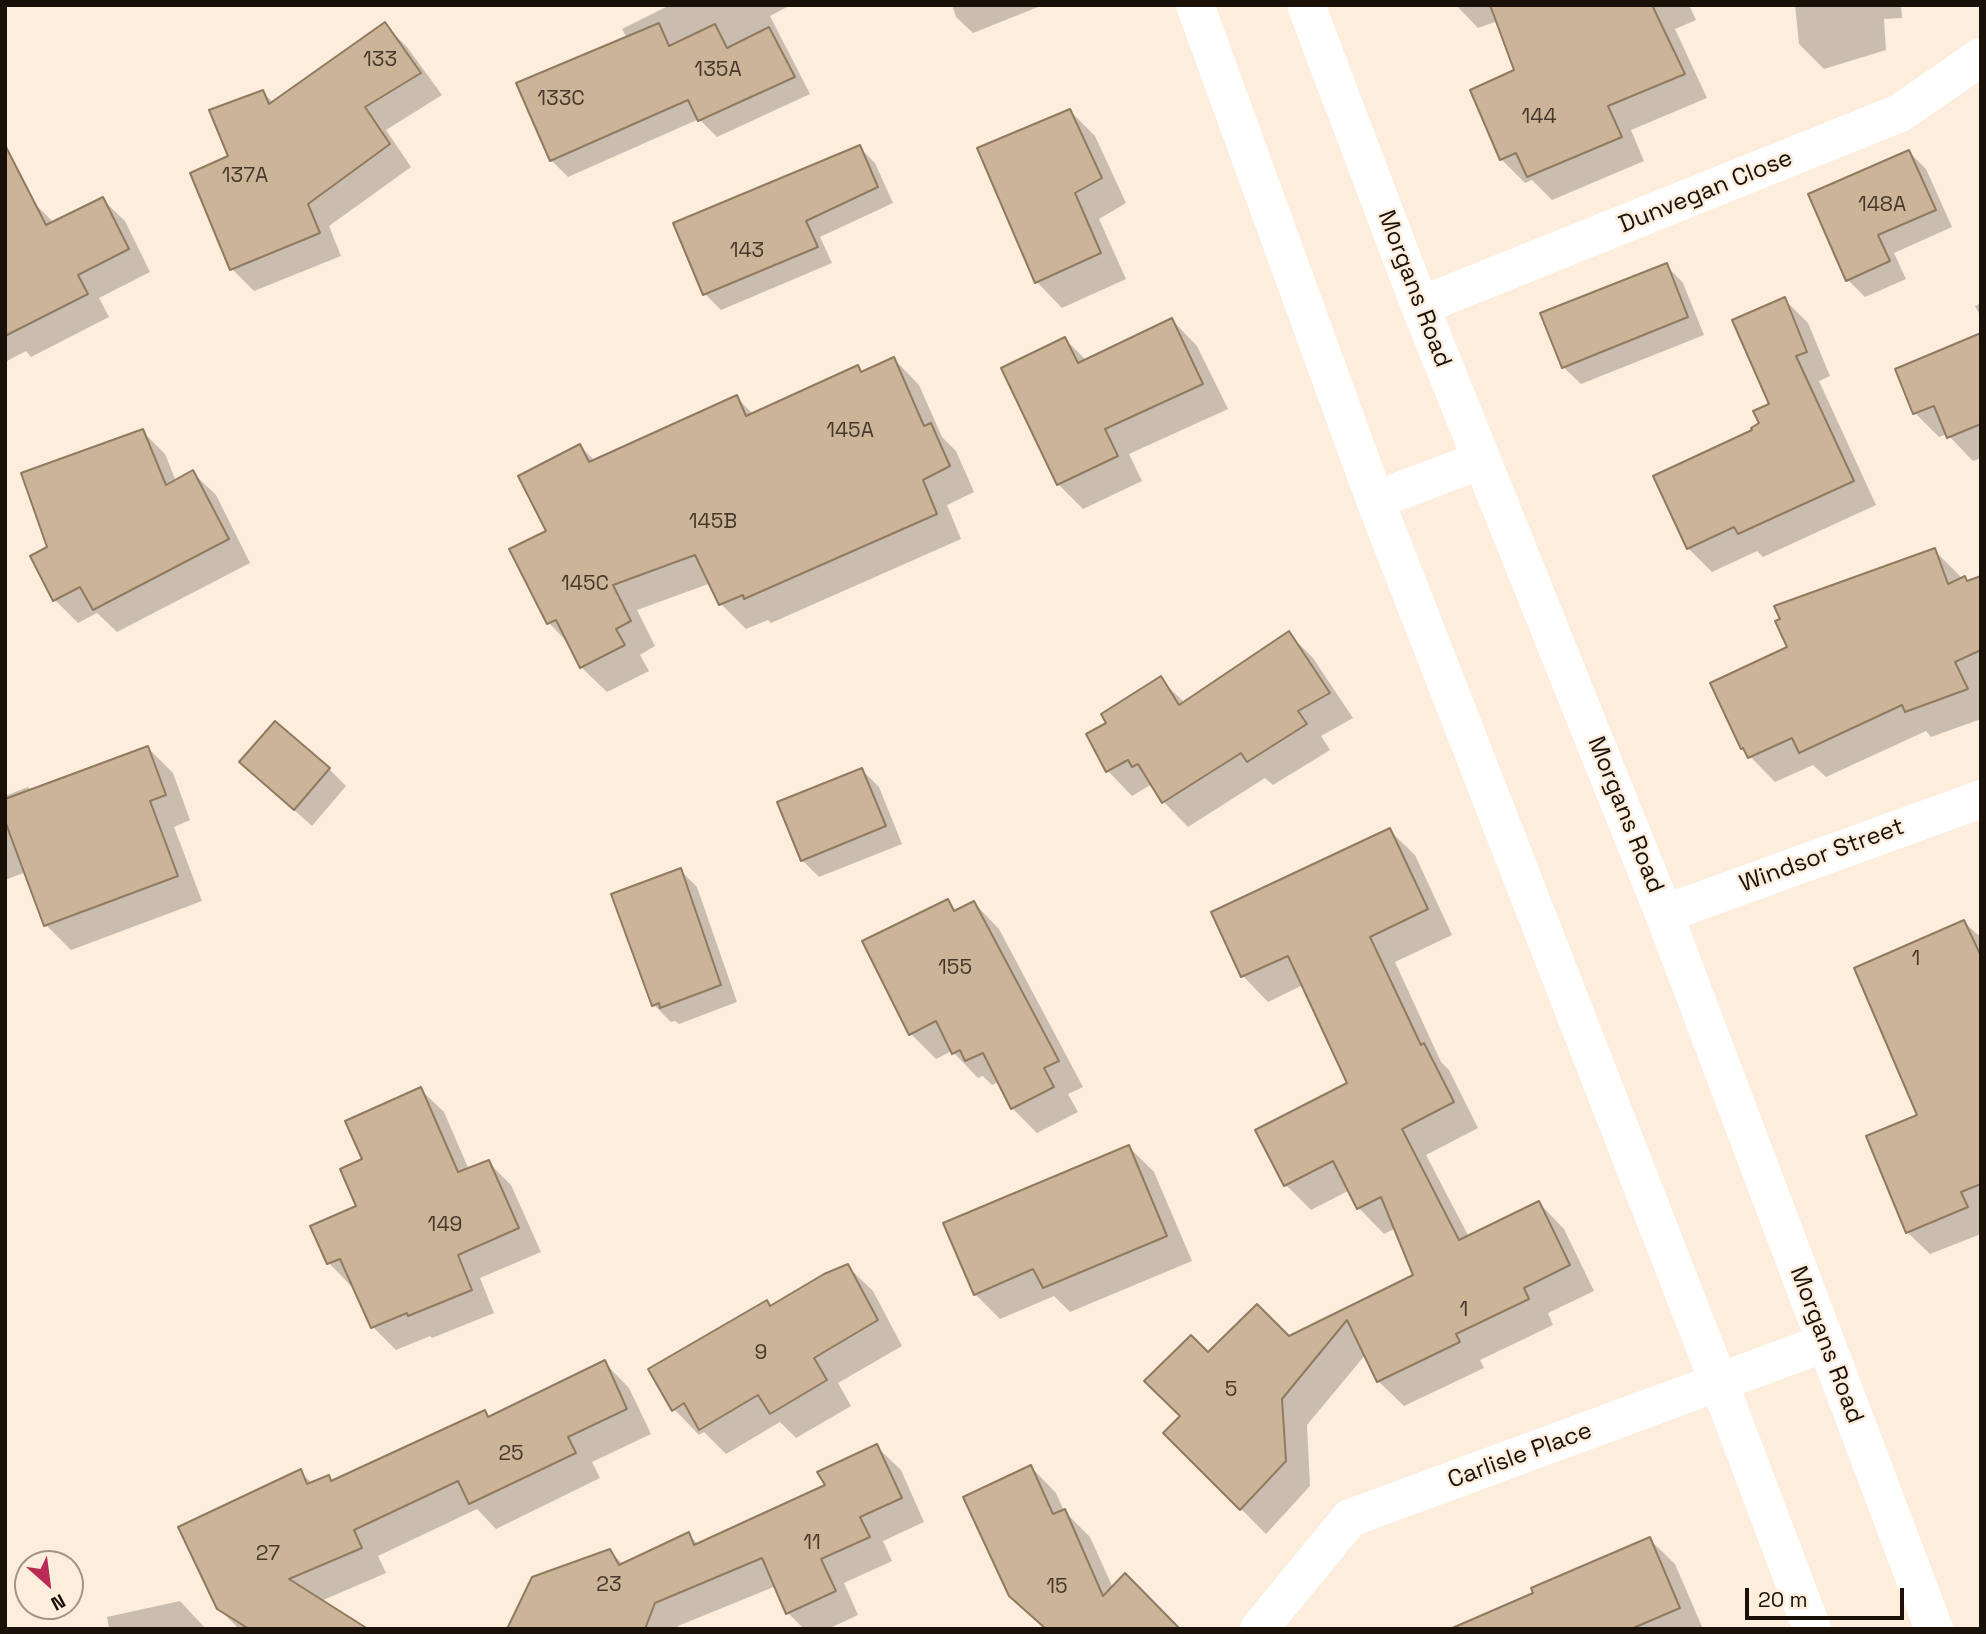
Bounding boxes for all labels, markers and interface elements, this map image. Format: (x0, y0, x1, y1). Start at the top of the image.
house number: 133 (363, 47, 397, 73)
house number: 135A (694, 57, 742, 83)
house number: 133C (537, 86, 585, 112)
house number: 144 (1521, 104, 1557, 130)
street label: Dunvegan Close (1615, 144, 1797, 240)
house number: 137A (222, 163, 268, 189)
house number: 148A (1858, 192, 1906, 218)
street label: Morgans Road (1371, 206, 1457, 372)
house number: 143 (730, 238, 764, 264)
house number: 145A (826, 418, 874, 444)
house number: 145B (689, 509, 737, 535)
house number: 145C (561, 571, 609, 597)
street label: Morgans Road (1581, 733, 1669, 897)
street label: Windsor Street (1736, 813, 1908, 899)
house number: 1 (1912, 946, 1920, 972)
house number: 155 (938, 955, 972, 981)
house number: 149 (428, 1212, 462, 1238)
street label: Morgans Road (1783, 1262, 1869, 1428)
house number: 1 (1460, 1297, 1468, 1323)
house number: 9 (755, 1340, 767, 1366)
house number: 5 (1225, 1377, 1237, 1403)
street label: Carlisle Place (1444, 1417, 1596, 1495)
house number: 25 (498, 1441, 524, 1467)
house number: 11 (803, 1530, 821, 1556)
house number: 27 (256, 1541, 280, 1567)
north arrow (14, 1550, 84, 1620)
house number: 23 (596, 1572, 622, 1598)
house number: 15 (1046, 1574, 1068, 1600)
scale bar (1748, 1574, 1907, 1618)
text: 20 m (1758, 1586, 1808, 1613)
text: N (47, 1588, 70, 1616)

